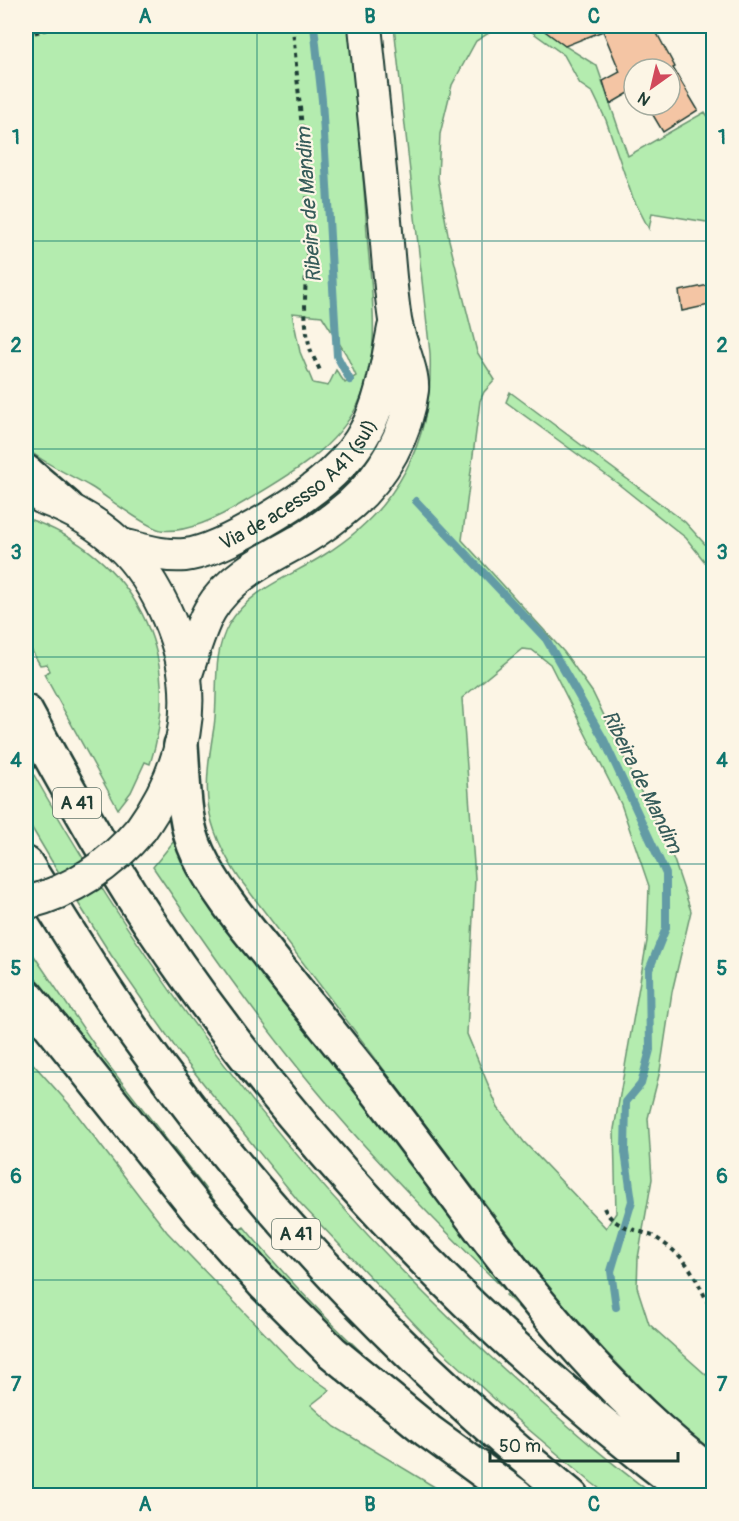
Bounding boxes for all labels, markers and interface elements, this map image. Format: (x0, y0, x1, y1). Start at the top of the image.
text: A (139, 4, 152, 29)
text: B (364, 4, 376, 29)
text: C (588, 4, 600, 29)
north arrow (622, 57, 682, 117)
text: N (634, 87, 654, 110)
text: 1 (12, 125, 20, 150)
water label: Ribeira de Mandim (290, 125, 328, 284)
text: 1 (718, 125, 726, 150)
text: 2 (10, 333, 22, 358)
text: 2 (716, 333, 728, 358)
street label: Via de acessso A41 (sul) (215, 415, 382, 555)
text: 3 (10, 540, 22, 565)
text: 3 (716, 540, 728, 565)
water label: Ribeira de Mandim (596, 706, 689, 859)
text: 4 (10, 748, 22, 773)
text: 4 (716, 748, 728, 773)
road number: A 41 (53, 788, 101, 818)
text: 5 (11, 956, 22, 981)
text: 5 (717, 956, 728, 981)
text: 6 (10, 1164, 22, 1189)
text: 6 (716, 1164, 728, 1189)
road number: A 41 (272, 1219, 320, 1249)
text: 7 (11, 1372, 22, 1397)
text: 7 (717, 1372, 728, 1397)
scale bar (490, 1425, 678, 1463)
text: 50 m (499, 1435, 541, 1458)
text: A (139, 1492, 152, 1517)
text: B (364, 1492, 376, 1517)
text: C (588, 1492, 600, 1517)

